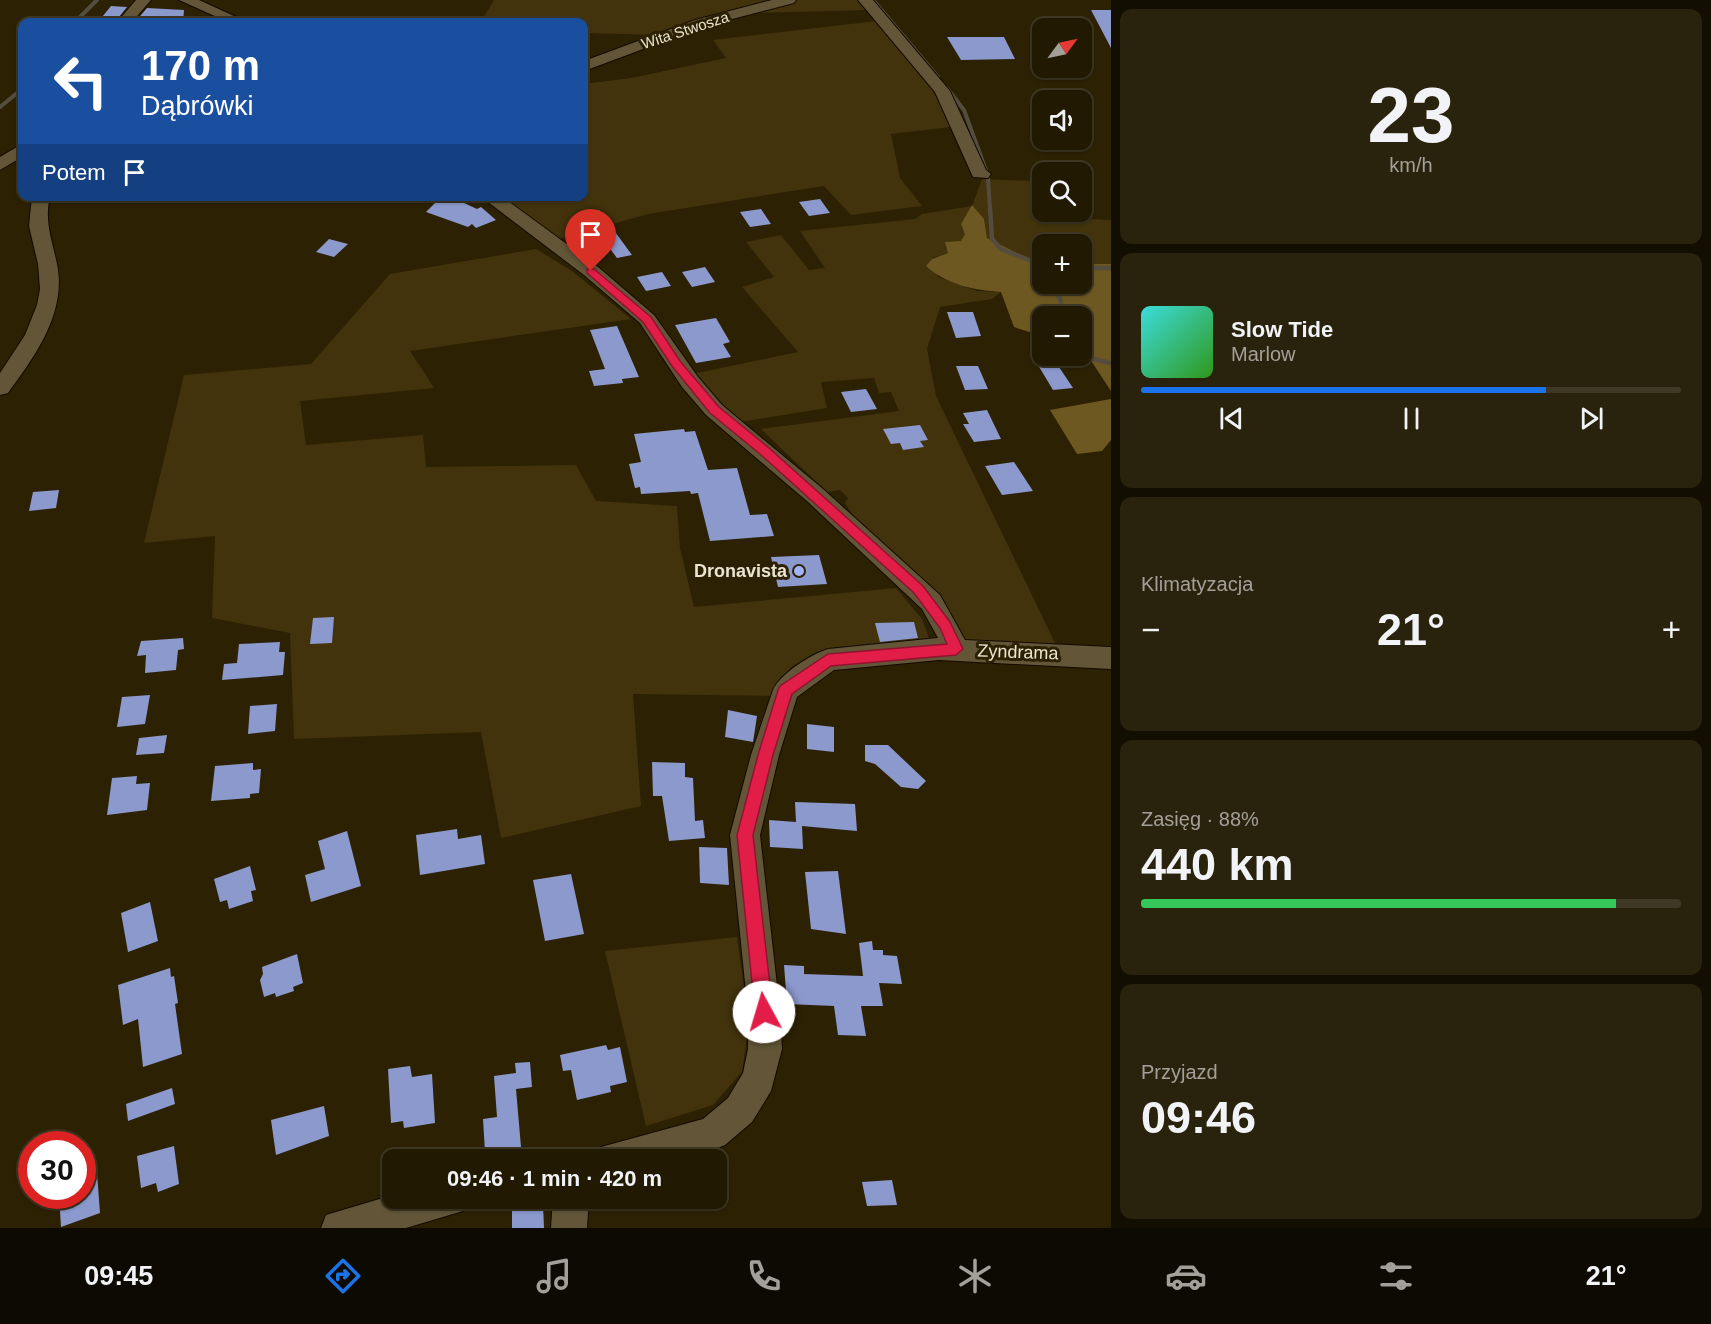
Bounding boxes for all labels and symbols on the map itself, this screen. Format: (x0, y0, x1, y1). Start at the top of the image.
street label: Wita Stwosza (639, 8, 731, 52)
north arrow (1032, 18, 1092, 78)
pin (565, 209, 616, 271)
place label: Dronavista (694, 561, 788, 581)
marker: Dronavista (792, 564, 806, 578)
street label: Zyndrama (977, 641, 1060, 663)
position arrow (732, 980, 796, 1044)
speed limit sign: 30 (18, 1131, 96, 1209)

